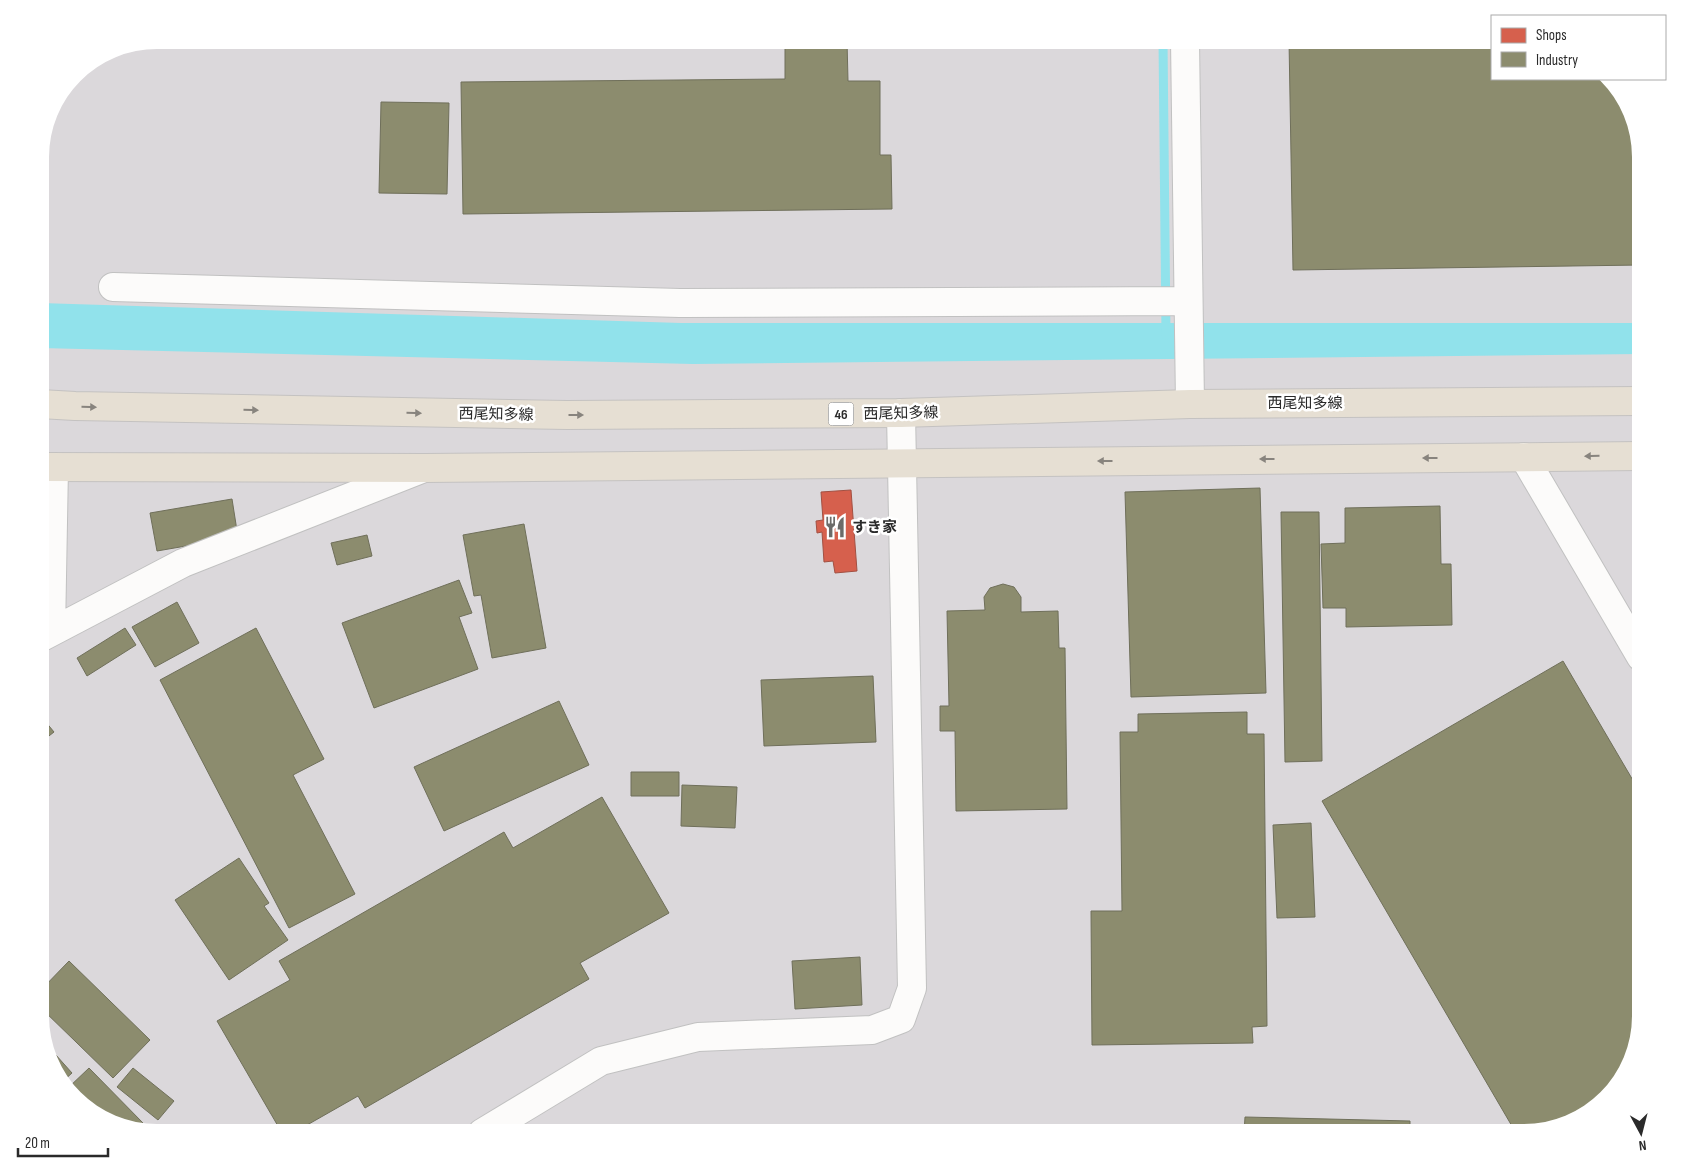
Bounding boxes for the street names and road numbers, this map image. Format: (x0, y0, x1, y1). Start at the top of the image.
street label: 西尾知多線 (1267, 394, 1343, 413)
road number: 46 (828, 402, 854, 426)
street label: 西尾知多線 (863, 403, 939, 424)
street label: 西尾知多線 (458, 404, 534, 425)

